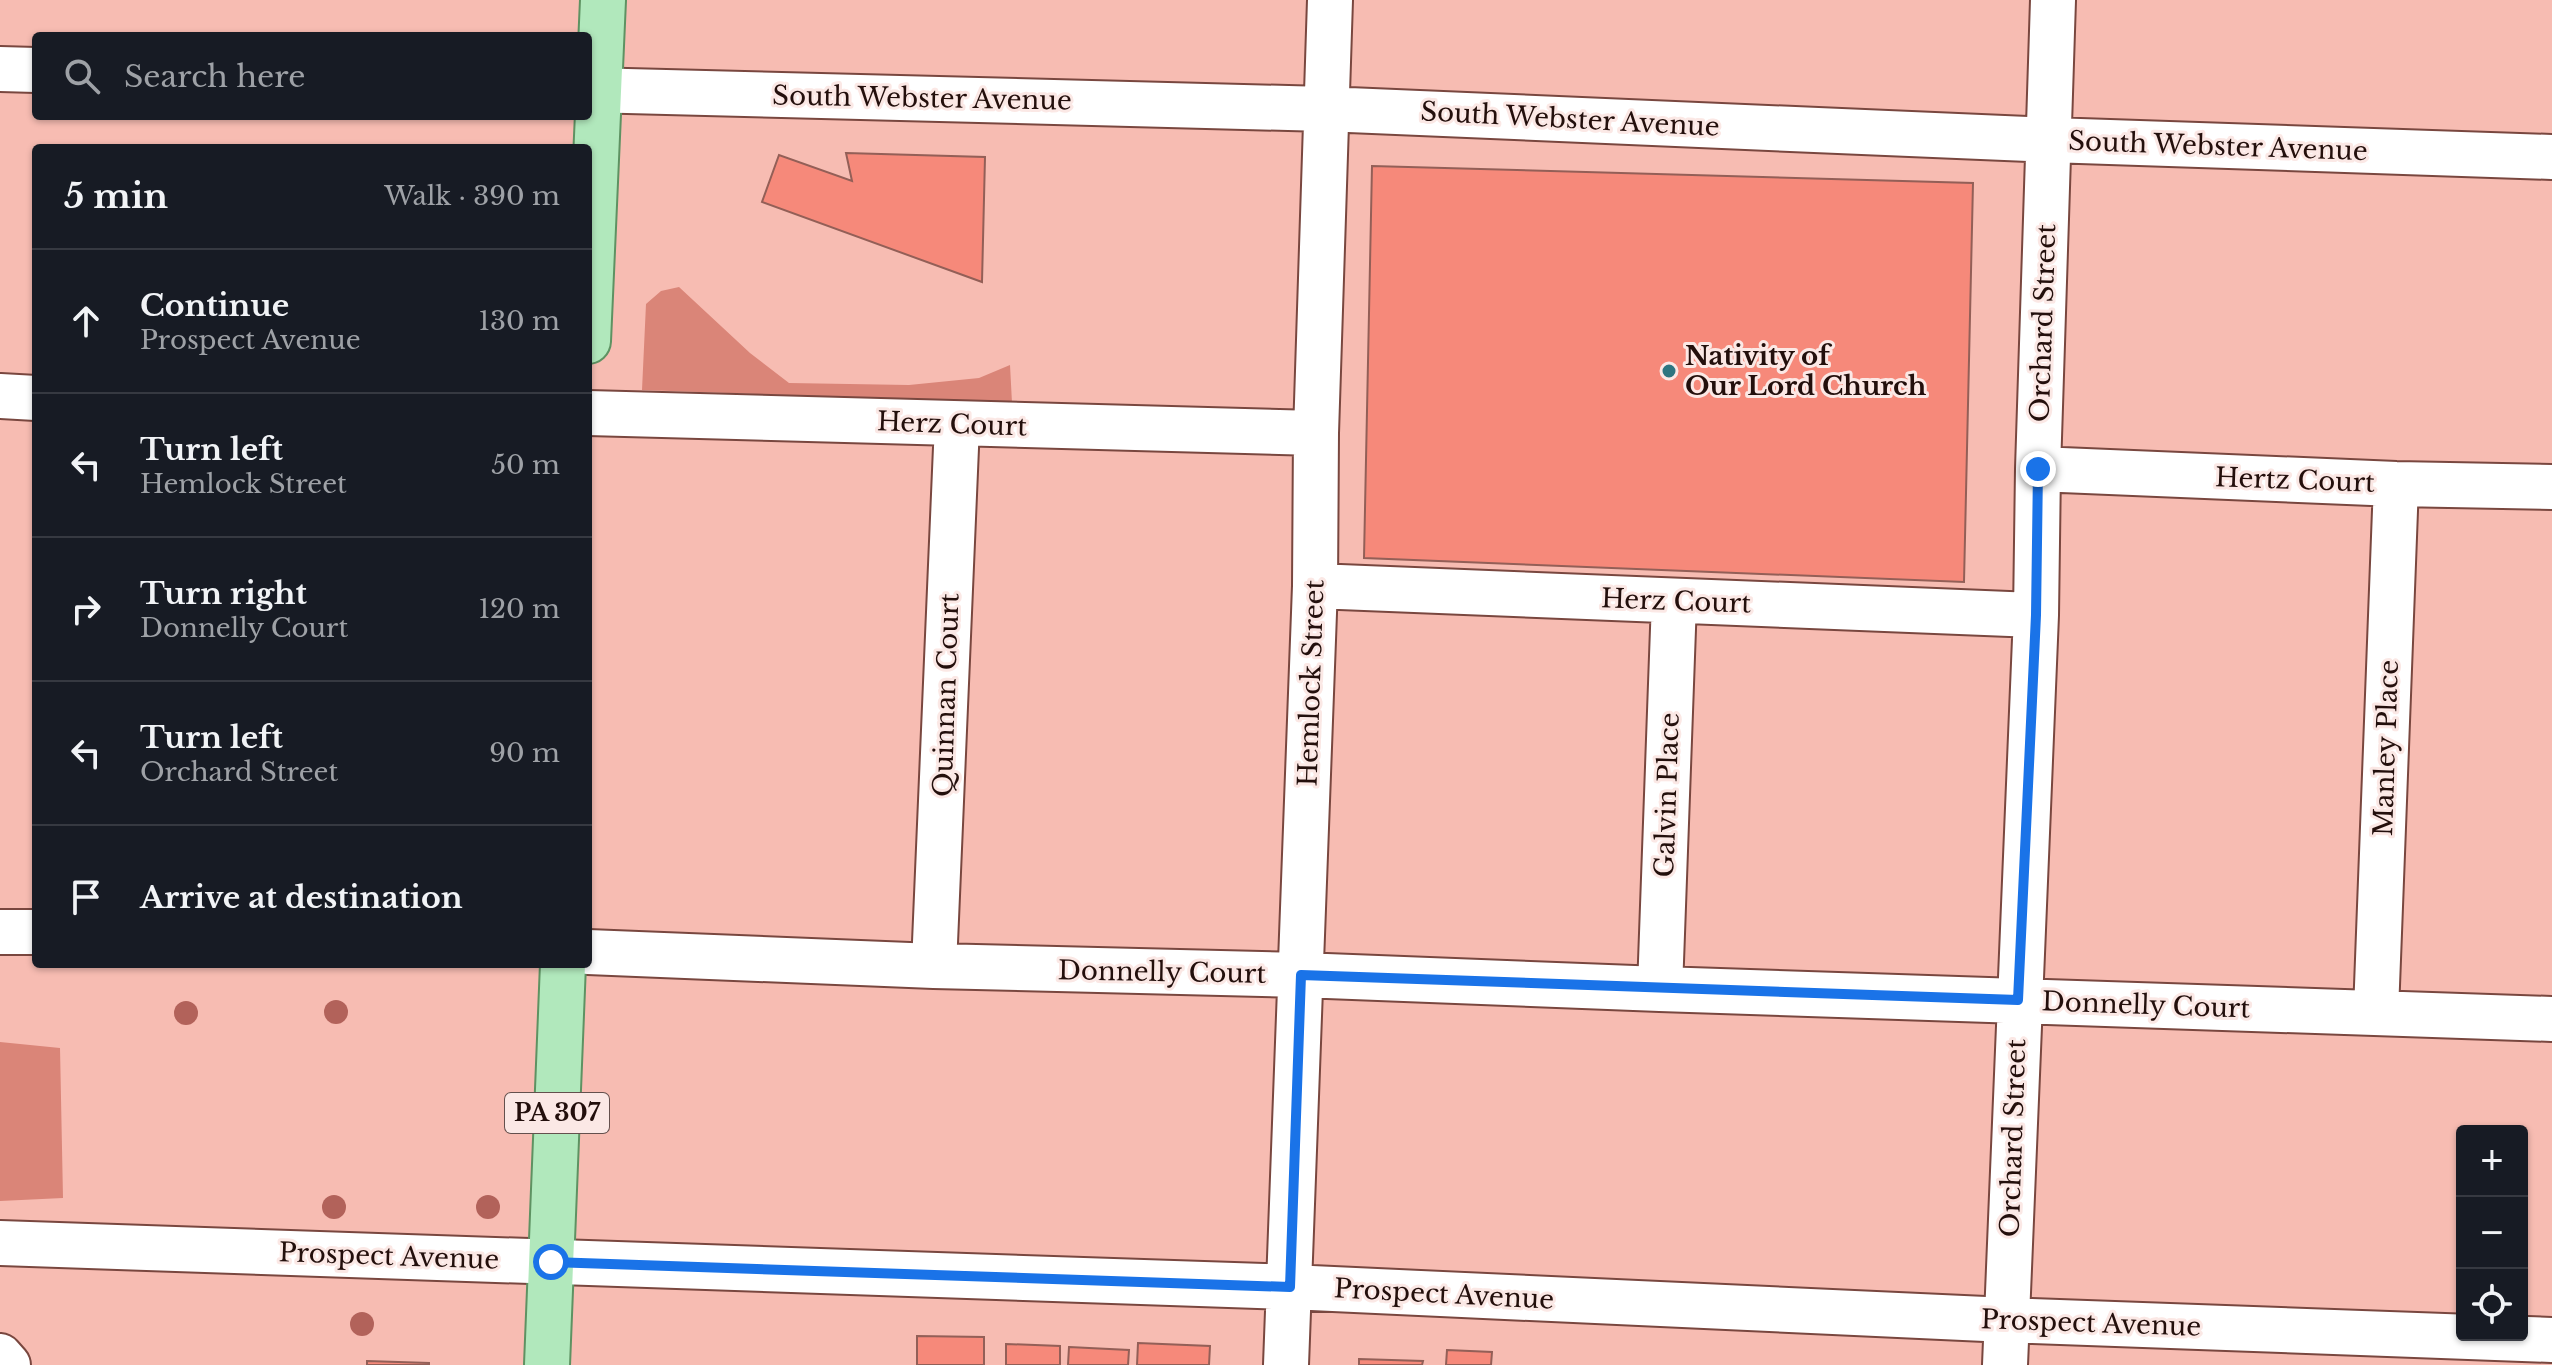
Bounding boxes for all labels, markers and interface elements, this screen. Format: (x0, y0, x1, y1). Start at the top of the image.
search box (32, 32, 592, 120)
icon: search (60, 54, 104, 98)
text: Search here (124, 58, 305, 95)
street label: South Webster Avenue (772, 79, 1072, 117)
street label: South Webster Avenue (1420, 95, 1720, 143)
street label: South Webster Avenue (2068, 125, 2368, 167)
text: 5 min (64, 175, 168, 217)
text: Walk · 390 m (384, 180, 560, 212)
street label: Orchard Street (2024, 223, 2062, 423)
text: Continue (140, 287, 289, 324)
icon: ahead (64, 299, 108, 343)
text: 130 m (478, 305, 560, 337)
text: Prospect Avenue (140, 324, 361, 356)
place label: Nativity of Our Lord Church (1685, 340, 1927, 402)
marker: Nativity of Our Lord Church (1660, 362, 1678, 380)
street label: Herz Court (876, 405, 1028, 443)
text: Turn left (140, 431, 283, 468)
icon: left (64, 443, 108, 487)
text: 50 m (491, 449, 560, 481)
route end (2020, 451, 2056, 487)
street label: Hertz Court (2214, 461, 2376, 499)
text: Hemlock Street (140, 468, 347, 500)
text: Turn right (140, 575, 307, 612)
street label: Hemlock Street (1291, 579, 1331, 787)
street label: Herz Court (1600, 582, 1752, 620)
icon: right (64, 587, 108, 631)
street label: Quinnan Court (926, 592, 966, 798)
text: 120 m (478, 593, 560, 625)
text: Donnelly Court (140, 612, 348, 644)
street label: Manley Place (2367, 659, 2405, 837)
street label: Galvin Place (1648, 712, 1686, 878)
text: Turn left (140, 719, 283, 756)
icon: left (64, 731, 108, 775)
text: 90 m (489, 737, 560, 769)
text: Orchard Street (140, 756, 338, 788)
icon: arrive (64, 875, 108, 919)
text: Arrive at destination (140, 879, 463, 916)
street label: Donnelly Court (1058, 954, 1267, 990)
street label: Donnelly Court (2041, 985, 2251, 1025)
street label: Orchard Street (1994, 1038, 2032, 1238)
road number: PA 307 (505, 1093, 609, 1133)
map controls (2456, 1125, 2528, 1341)
button: + (2456, 1125, 2528, 1197)
button: − (2456, 1197, 2528, 1269)
street label: Prospect Avenue (278, 1236, 500, 1276)
route start (533, 1244, 569, 1280)
button: locate (2456, 1269, 2528, 1341)
street label: Prospect Avenue (1333, 1272, 1555, 1316)
street label: Prospect Avenue (1980, 1303, 2202, 1343)

